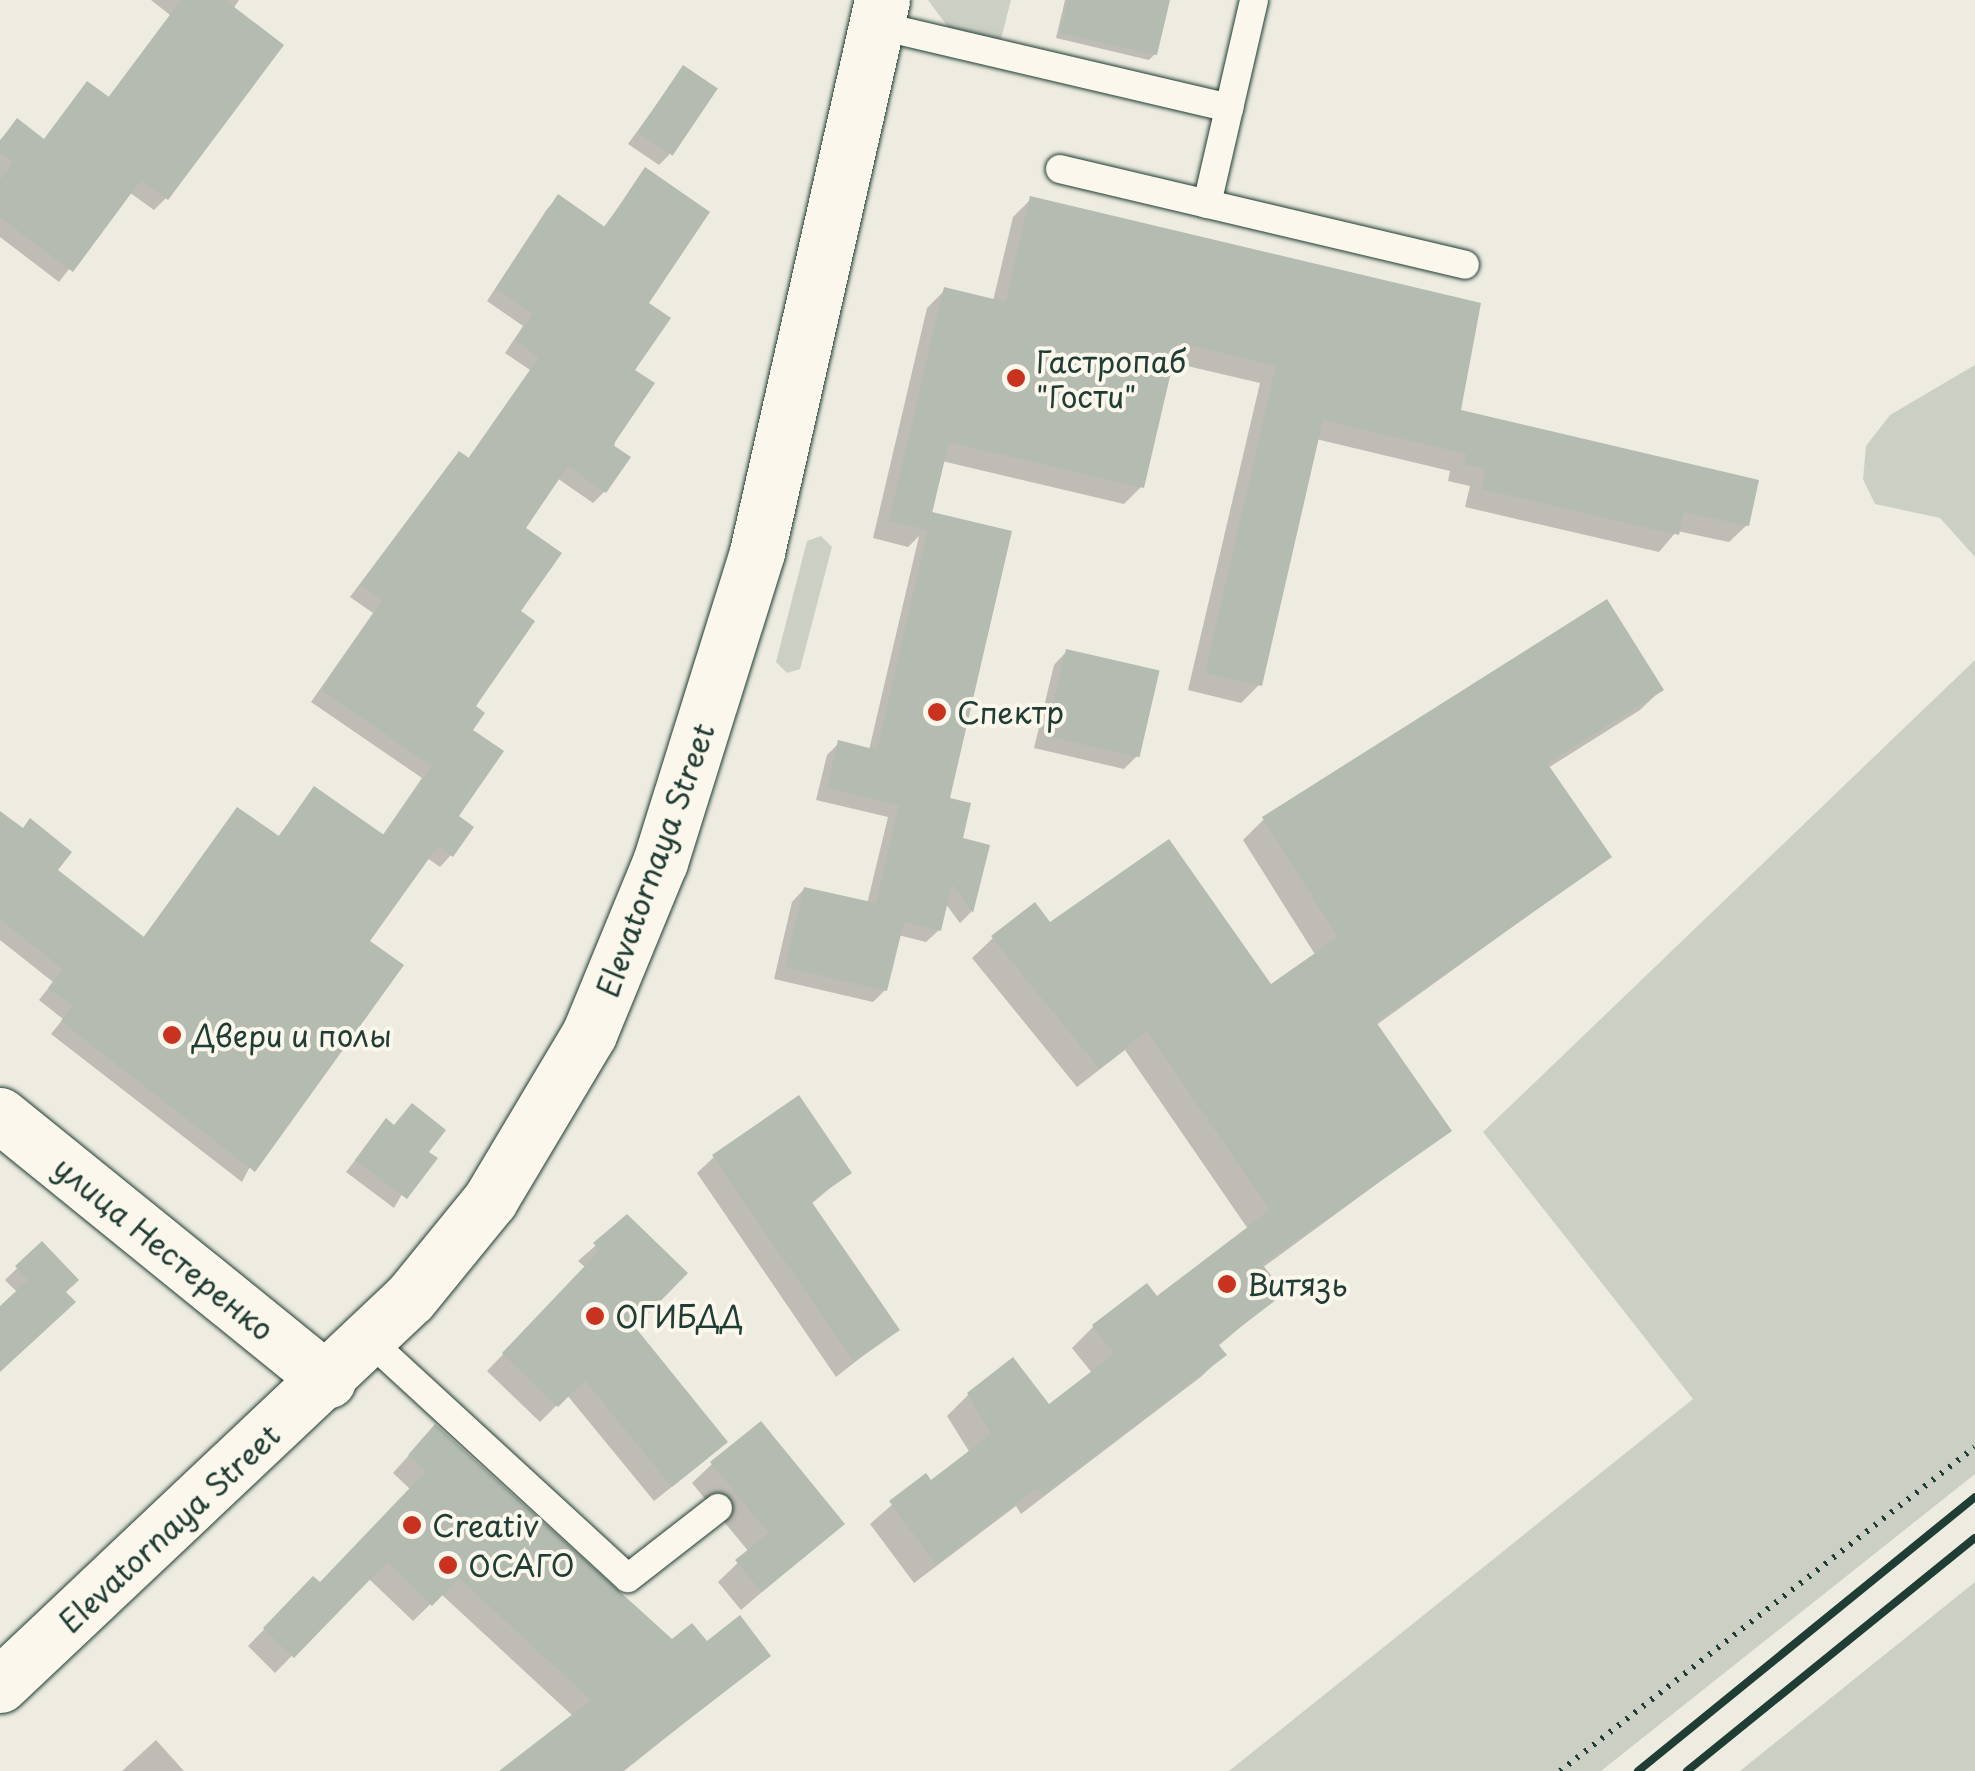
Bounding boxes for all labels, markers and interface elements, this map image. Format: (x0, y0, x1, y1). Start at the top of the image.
place label: Гастропаб "Гости" (1036, 343, 1186, 414)
marker: Гастропаб "Гости" (1005, 367, 1027, 389)
place label: Спектр (957, 694, 1064, 730)
marker: Спектр (926, 701, 948, 723)
street label: Elevatornaya Street (589, 718, 721, 1002)
place label: Двери и полы (192, 1017, 395, 1053)
marker: Двери и полы (161, 1024, 183, 1046)
street label: улица Нестеренко (46, 1148, 282, 1348)
place label: Витязь (1247, 1266, 1347, 1302)
marker: Витязь (1216, 1273, 1238, 1295)
place label: ОГИБДД (615, 1298, 743, 1334)
marker: ОГИБДД (584, 1305, 606, 1327)
street label: Elevatornaya Street (51, 1416, 287, 1640)
place label: Creativ (432, 1507, 539, 1543)
marker: Creativ (401, 1514, 423, 1536)
place label: ОСАГО (468, 1547, 575, 1583)
marker: ОСАГО (437, 1554, 459, 1576)

